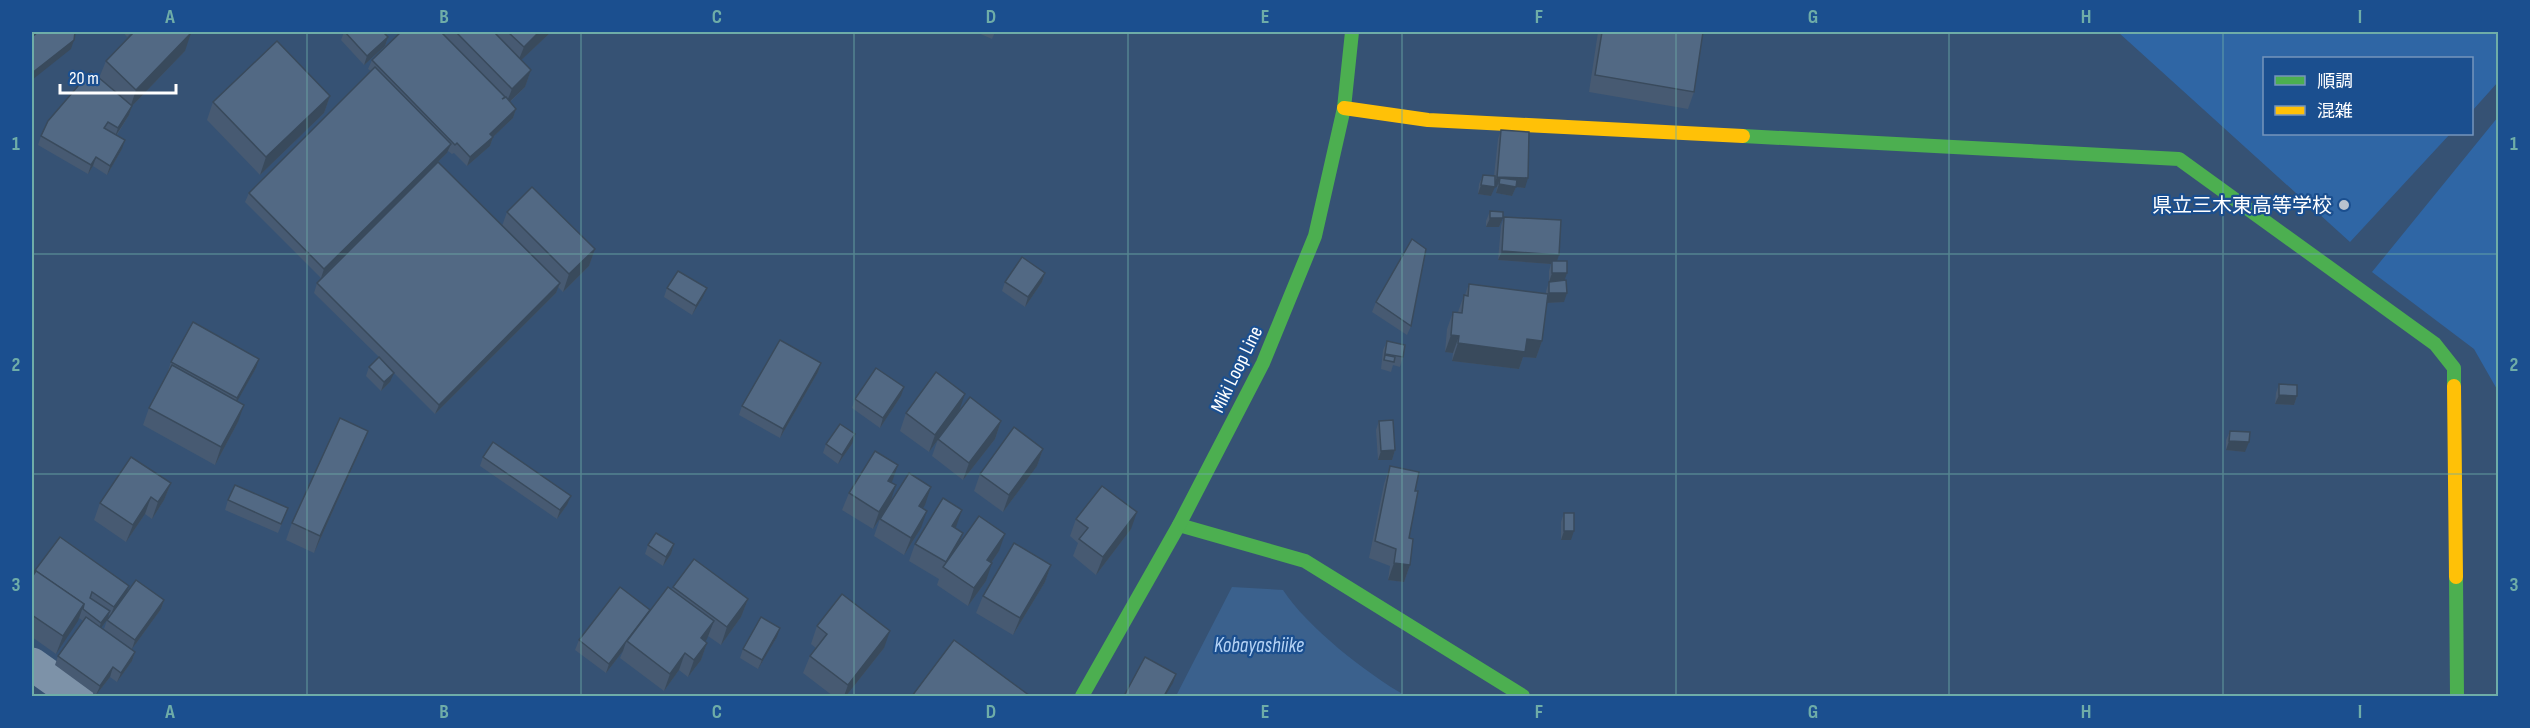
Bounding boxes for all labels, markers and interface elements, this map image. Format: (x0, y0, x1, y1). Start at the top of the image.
text: A (164, 5, 175, 29)
text: B (439, 5, 449, 29)
text: C (712, 5, 722, 29)
text: D (986, 5, 996, 29)
text: E (1261, 5, 1269, 29)
text: F (1535, 5, 1543, 29)
text: G (1808, 5, 1818, 29)
text: H (2081, 5, 2091, 29)
text: I (2358, 5, 2362, 29)
scale bar (60, 57, 176, 95)
legend (2263, 57, 2473, 135)
text: 20 m (69, 68, 99, 89)
text: 順調 (2317, 71, 2353, 92)
text: 混雑 (2317, 101, 2353, 122)
text: 1 (12, 132, 20, 156)
text: 1 (2510, 132, 2518, 156)
place label: 県立三木東高等学校 (2152, 194, 2332, 218)
marker: 県立三木東高等学校 (2337, 198, 2351, 212)
street label: Miki Loop Line (1206, 322, 1268, 417)
text: 2 (12, 353, 20, 377)
text: 2 (2510, 353, 2518, 377)
text: 3 (12, 573, 21, 597)
text: 3 (2510, 573, 2519, 597)
water label: Kobayashiike (1214, 633, 1304, 658)
text: A (164, 700, 175, 724)
text: B (439, 700, 449, 724)
text: C (712, 700, 722, 724)
text: D (986, 700, 996, 724)
text: E (1261, 700, 1269, 724)
text: F (1535, 700, 1543, 724)
text: G (1808, 700, 1818, 724)
text: H (2081, 700, 2091, 724)
text: I (2358, 700, 2362, 724)

